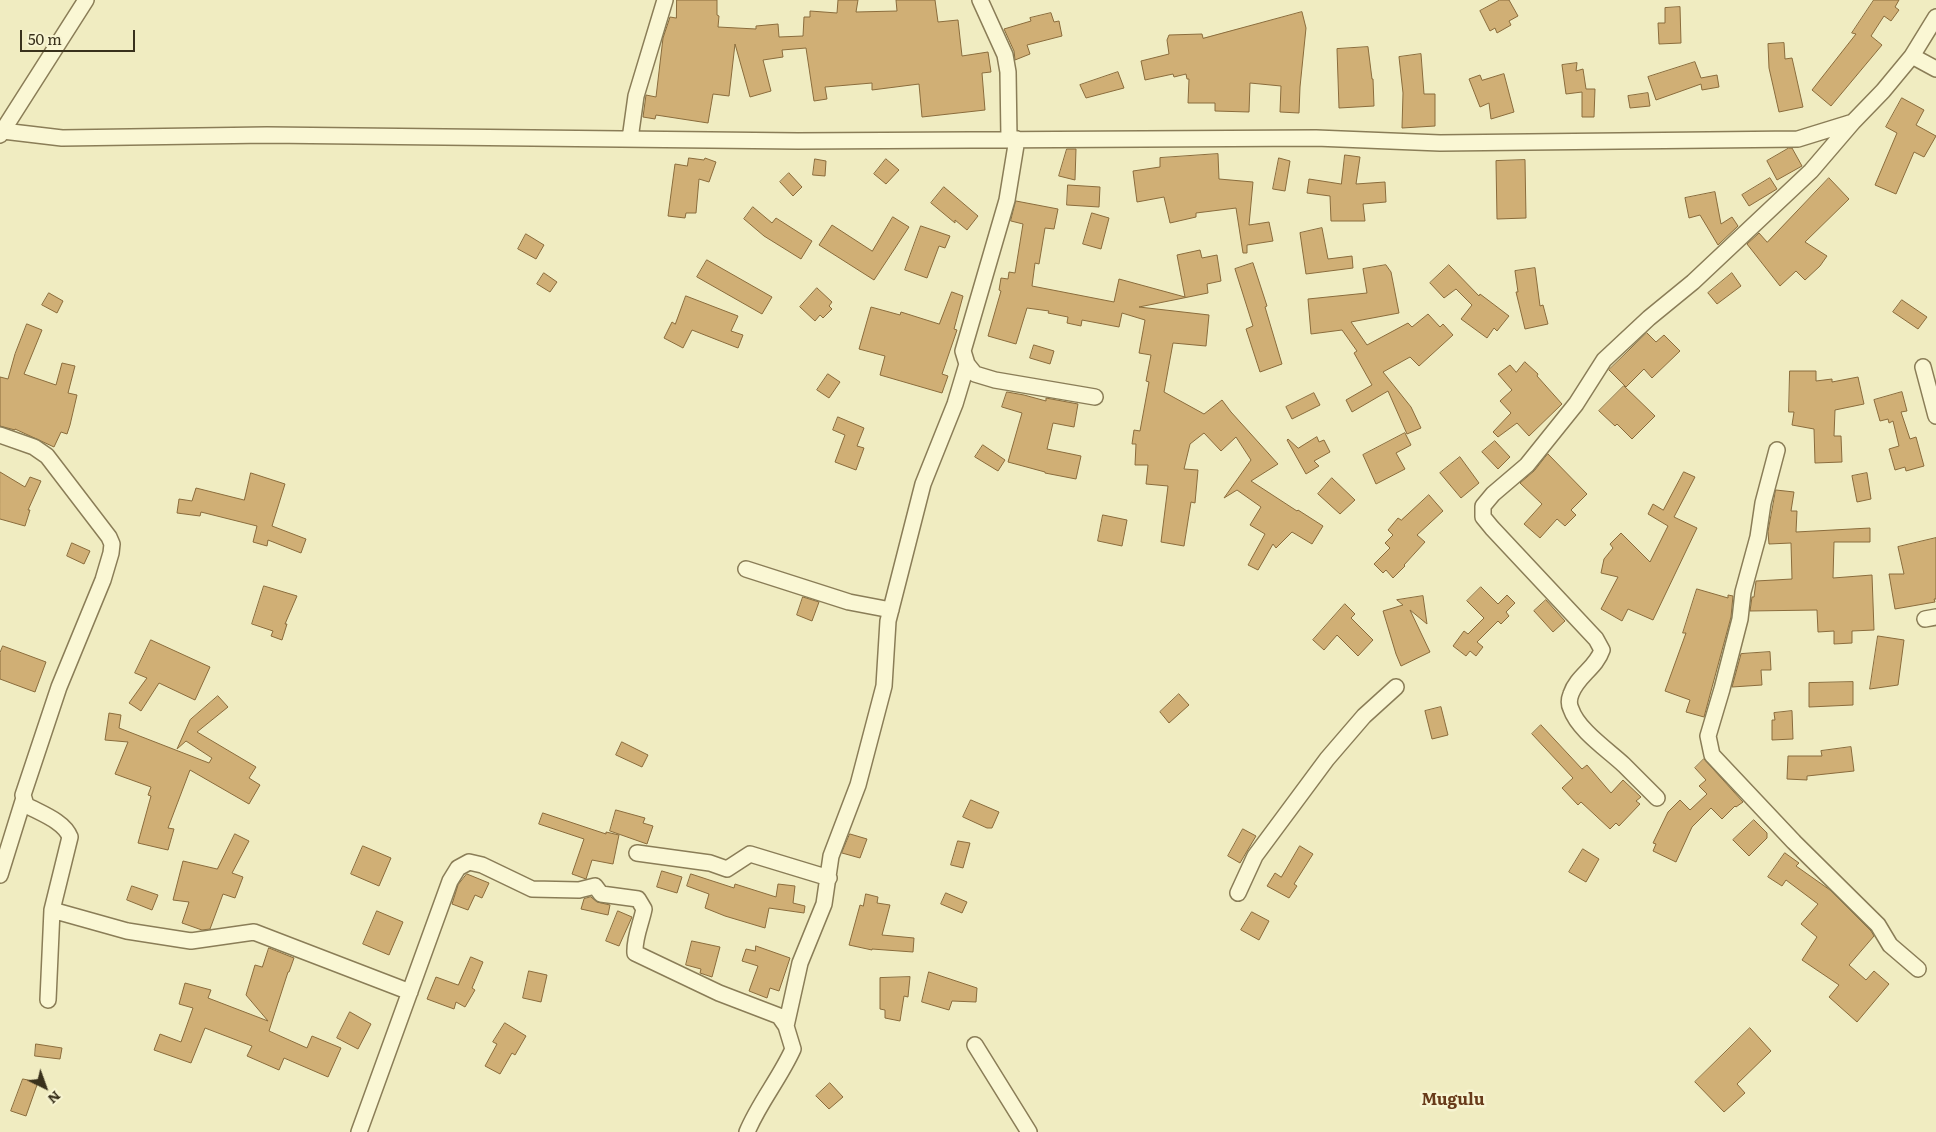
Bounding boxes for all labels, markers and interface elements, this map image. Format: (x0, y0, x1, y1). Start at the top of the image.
scale bar (22, 20, 138, 52)
text: 50 m (28, 27, 62, 50)
north arrow (20, 1062, 70, 1112)
text: N (44, 1087, 66, 1110)
district label: Mugulu (1422, 1090, 1484, 1110)

